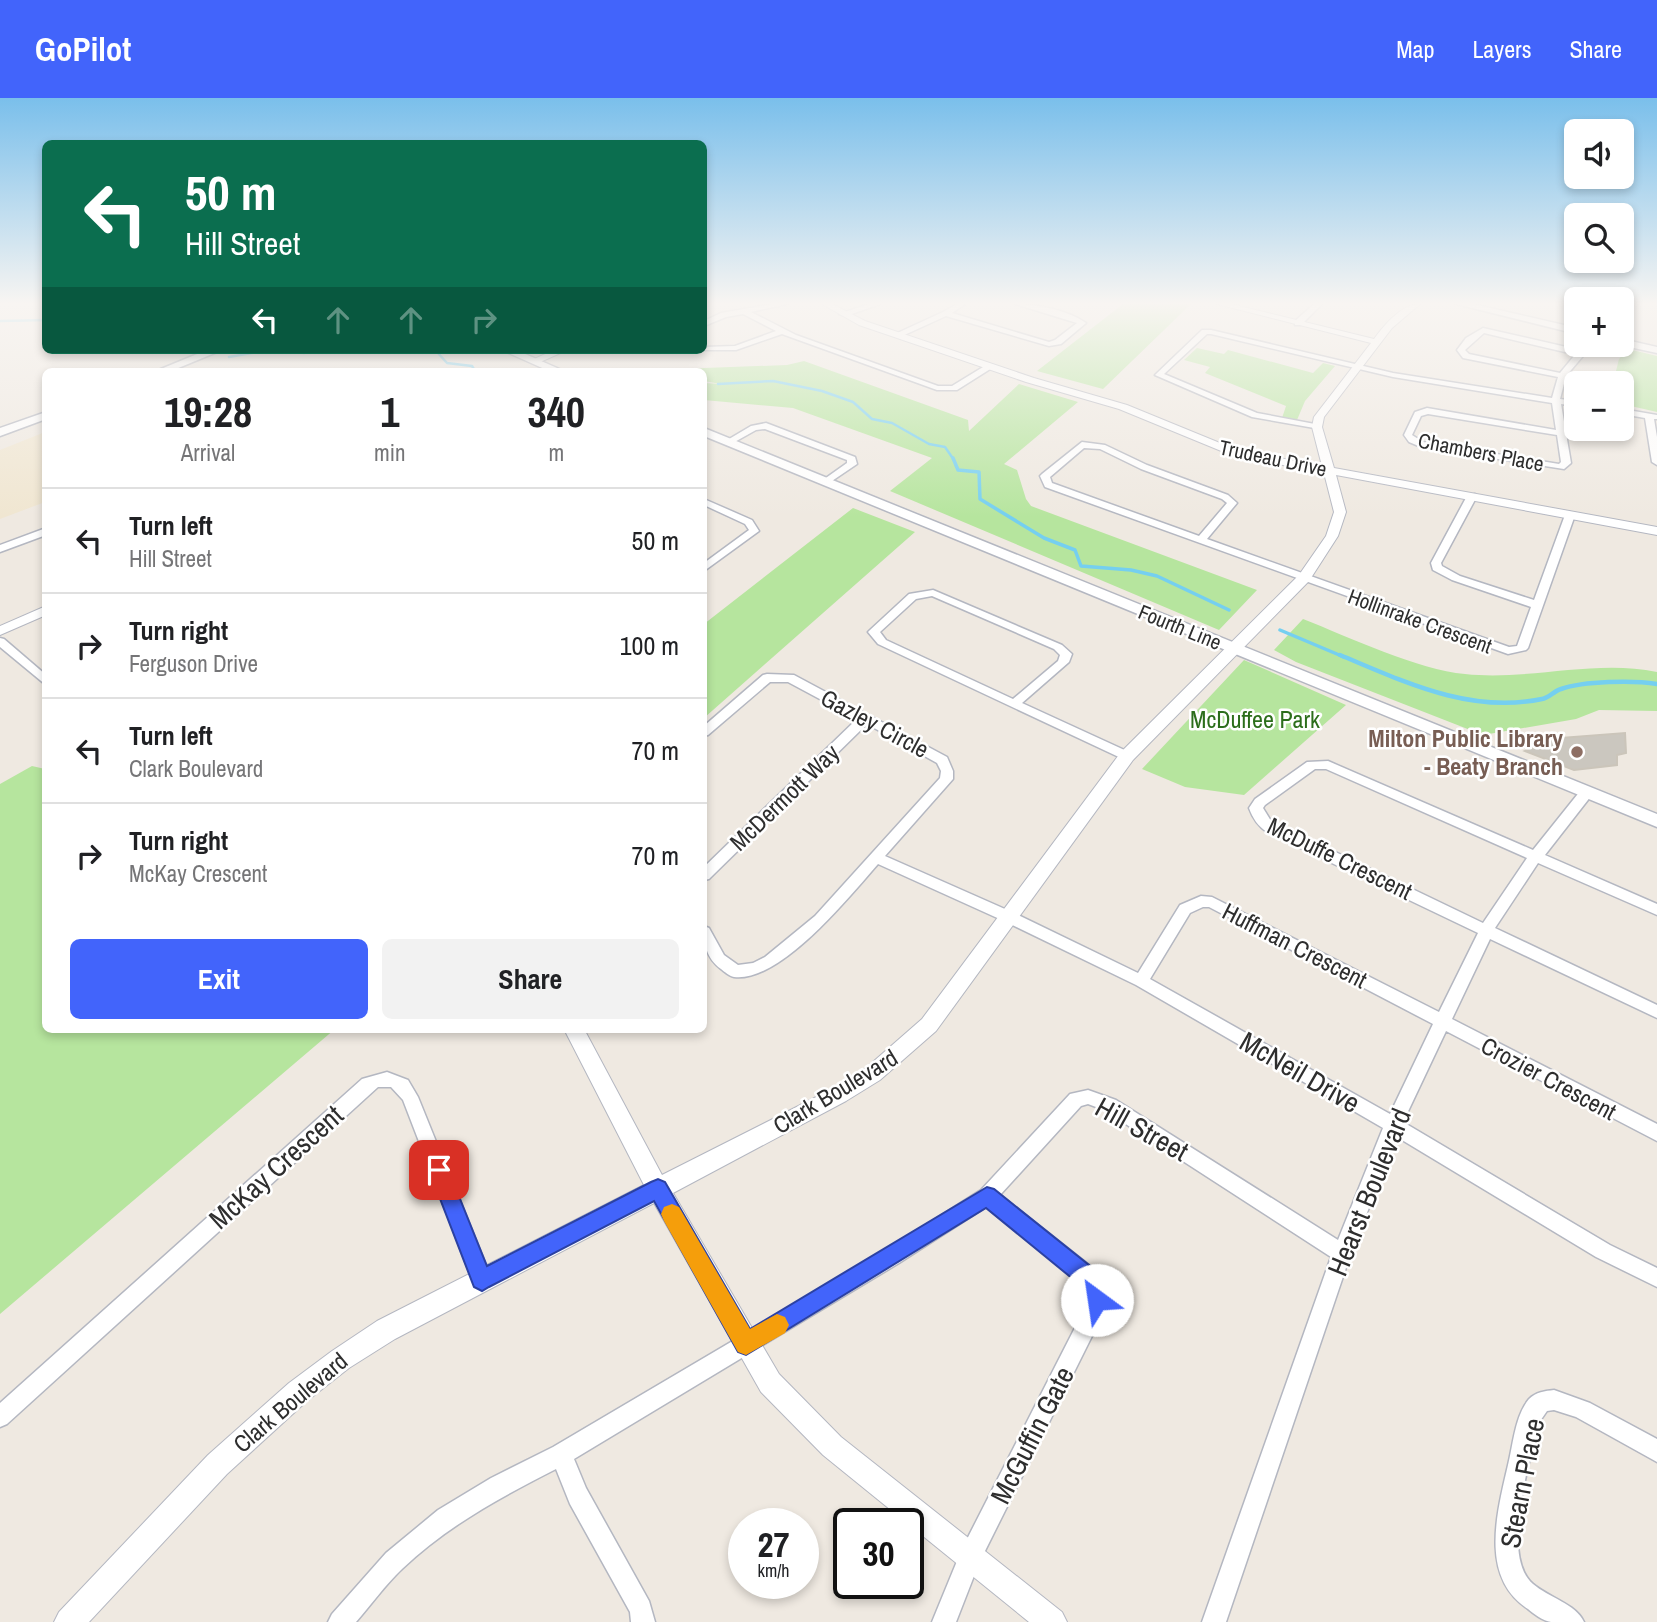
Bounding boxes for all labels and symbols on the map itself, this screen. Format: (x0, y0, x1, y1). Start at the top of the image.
street label: Chambers Place (1416, 426, 1546, 478)
street label: Trudeau Drive (1216, 432, 1330, 484)
street label: Hollinrake Crescent (1344, 582, 1496, 661)
street label: Fourth Line (1134, 597, 1226, 657)
street label: Gazley Circle (815, 681, 935, 765)
park label: McDuffee Park (1190, 703, 1320, 735)
place label: Milton Public Library - Beaty Branch (1368, 722, 1563, 782)
street label: McDermott Way (722, 737, 846, 857)
marker: Milton Public Library - Beaty Branch (1569, 744, 1585, 760)
street label: McDuffe Crescent (1262, 809, 1418, 907)
street label: Huffman Crescent (1217, 895, 1373, 995)
street label: McNeil Drive (1233, 1022, 1367, 1122)
street label: Crozier Crescent (1476, 1029, 1623, 1127)
street label: Clark Boulevard (767, 1041, 903, 1141)
street label: Hill Street (1089, 1088, 1195, 1170)
street label: McKay Crescent (201, 1097, 351, 1237)
street label: Hearst Boulevard (1318, 1103, 1420, 1281)
pin (409, 1140, 469, 1200)
position arrow (1060, 1263, 1134, 1337)
street label: Clark Boulevard (226, 1345, 354, 1459)
street label: McGuffin Gate (981, 1360, 1083, 1510)
street label: Stearn Place (1491, 1415, 1553, 1551)
speed limit sign: 30 (833, 1508, 924, 1599)

